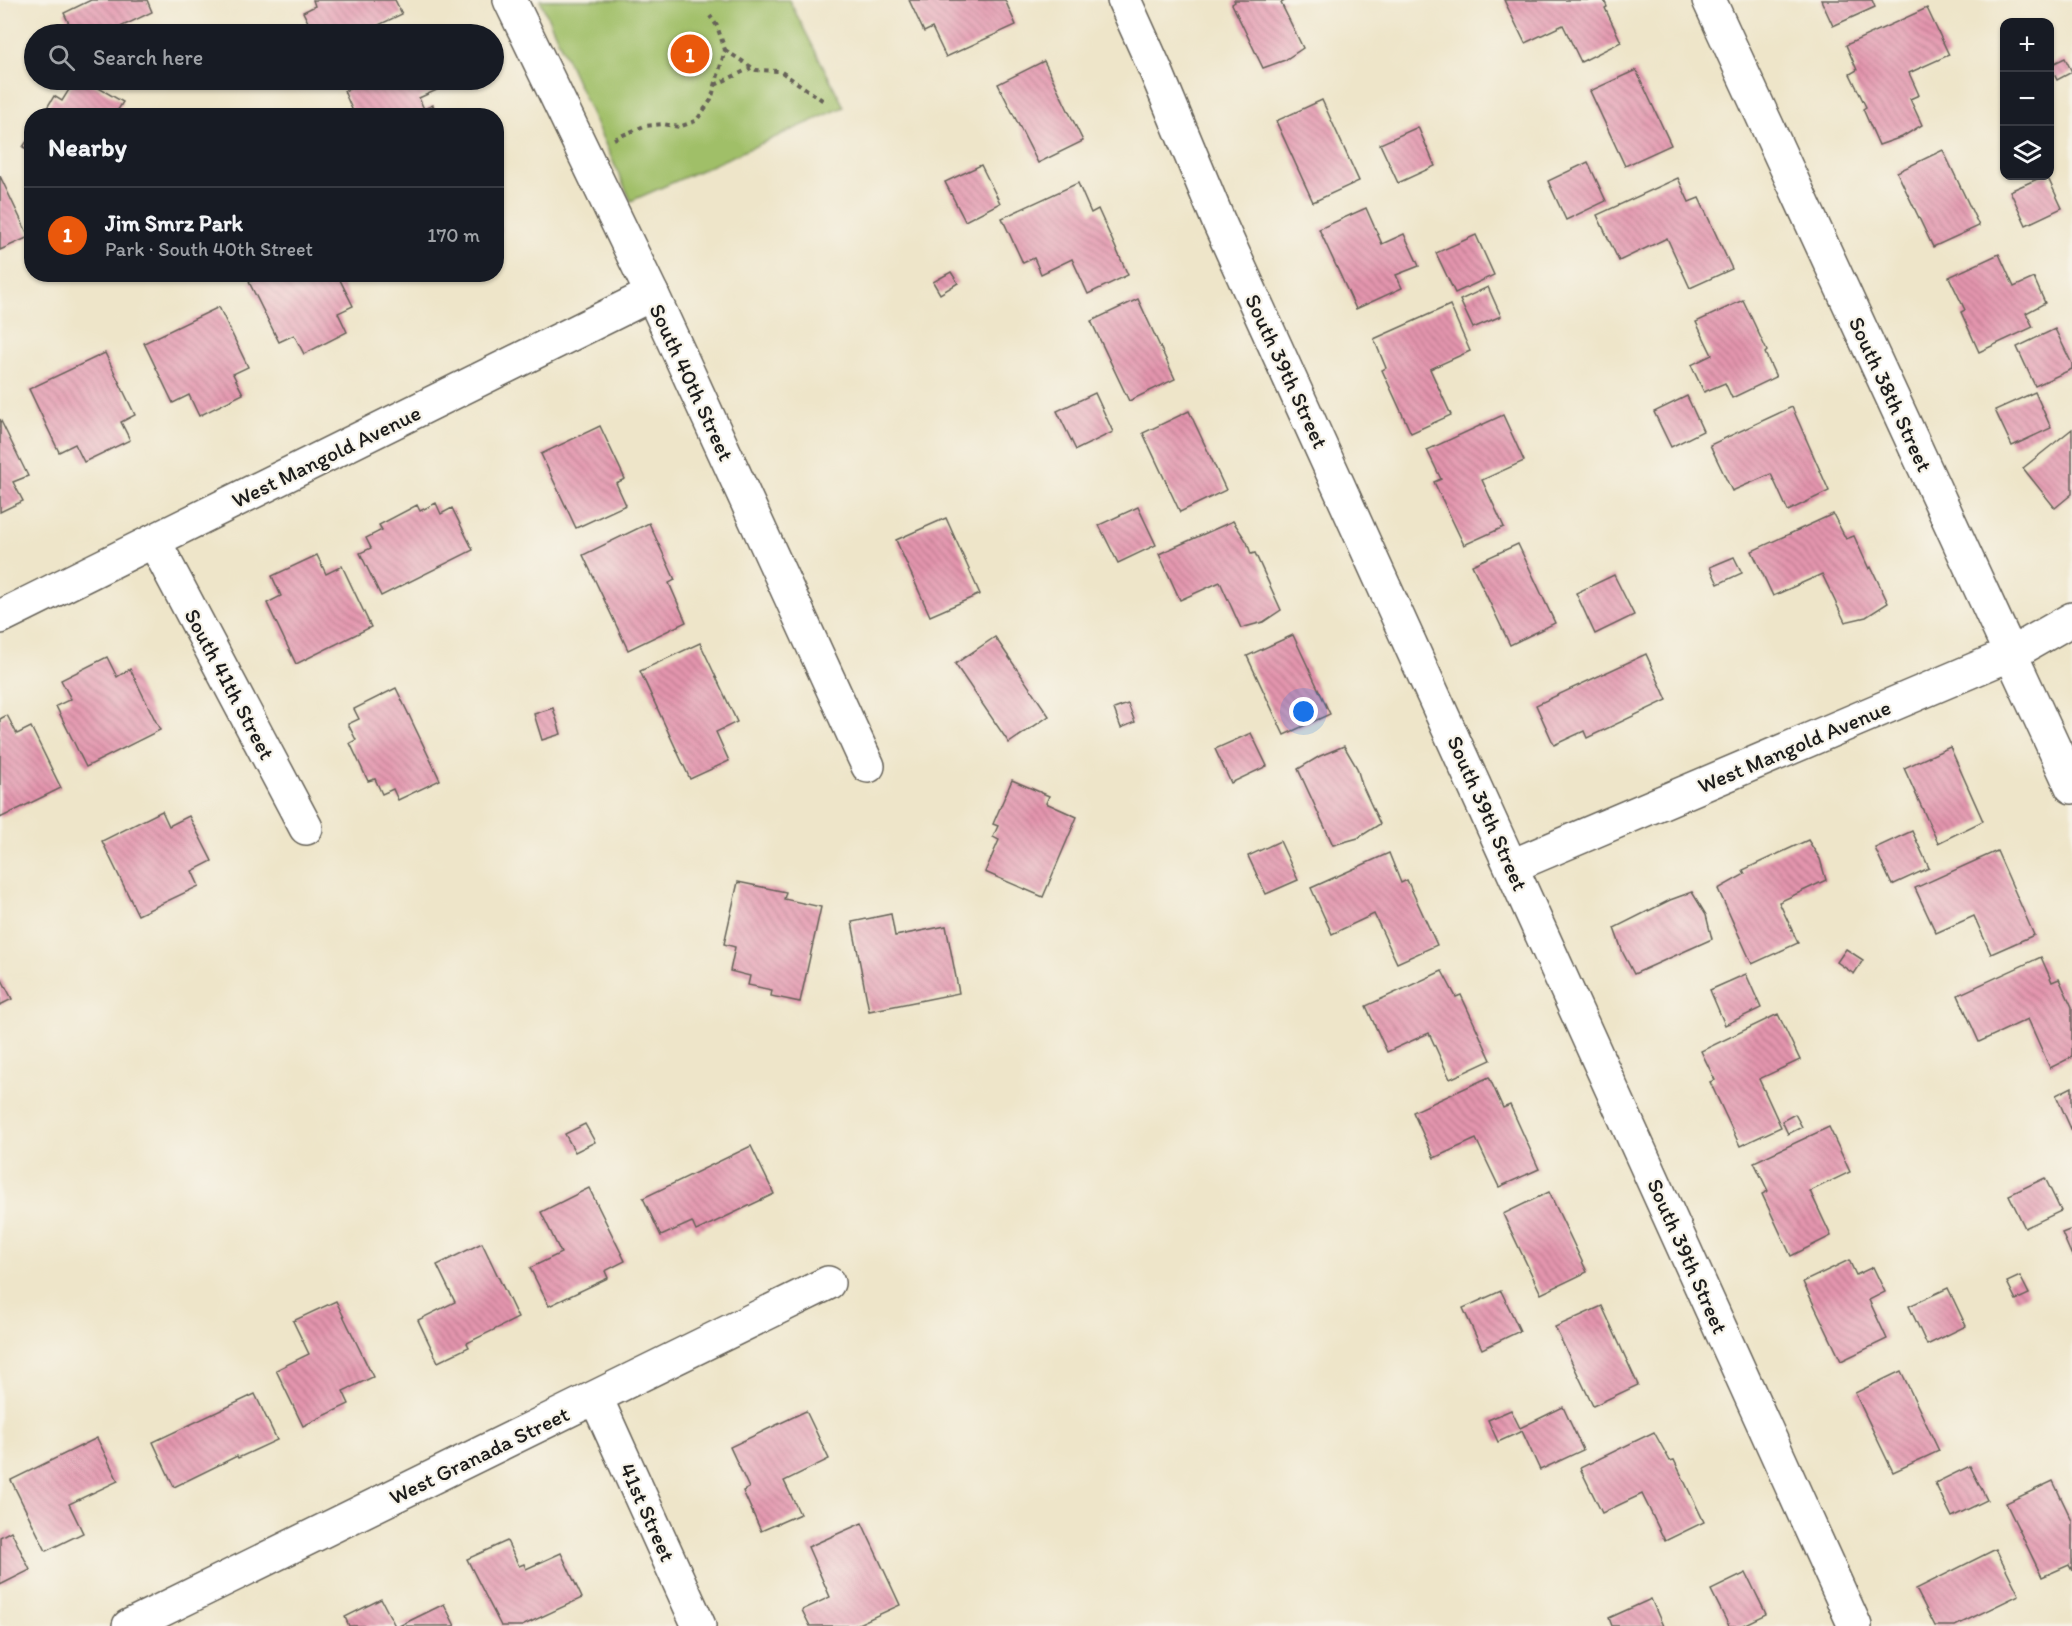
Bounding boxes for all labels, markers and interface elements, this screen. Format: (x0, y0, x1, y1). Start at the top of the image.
map controls (2000, 18, 2054, 180)
button: + (2000, 18, 2054, 72)
search box (24, 24, 504, 90)
pin: 1 (670, 32, 710, 76)
icon: search (45, 41, 78, 74)
text: Search here (93, 44, 203, 71)
button: − (2000, 72, 2054, 126)
button: layers (2000, 126, 2054, 180)
text: Nearby (48, 131, 127, 163)
text: Jim Smrz Park (105, 210, 243, 237)
text: 1 (63, 223, 72, 247)
text: 170 m (427, 223, 480, 247)
text: Park · South 40th Street (105, 237, 313, 261)
street label: South 39th Street (1239, 290, 1334, 453)
street label: South 40th Street (643, 299, 740, 465)
street label: South 38th Street (1843, 312, 1938, 476)
street label: West Mangold Avenue (227, 399, 425, 514)
street label: South 41th Street (178, 604, 281, 764)
street label: West Mangold Avenue (1694, 694, 1895, 799)
your location (1289, 697, 1318, 726)
street label: South 39th Street (1441, 731, 1534, 895)
street label: South 39th Street (1641, 1174, 1734, 1338)
street label: West Granada Street (385, 1400, 574, 1511)
street label: 41st Street (614, 1459, 681, 1566)

